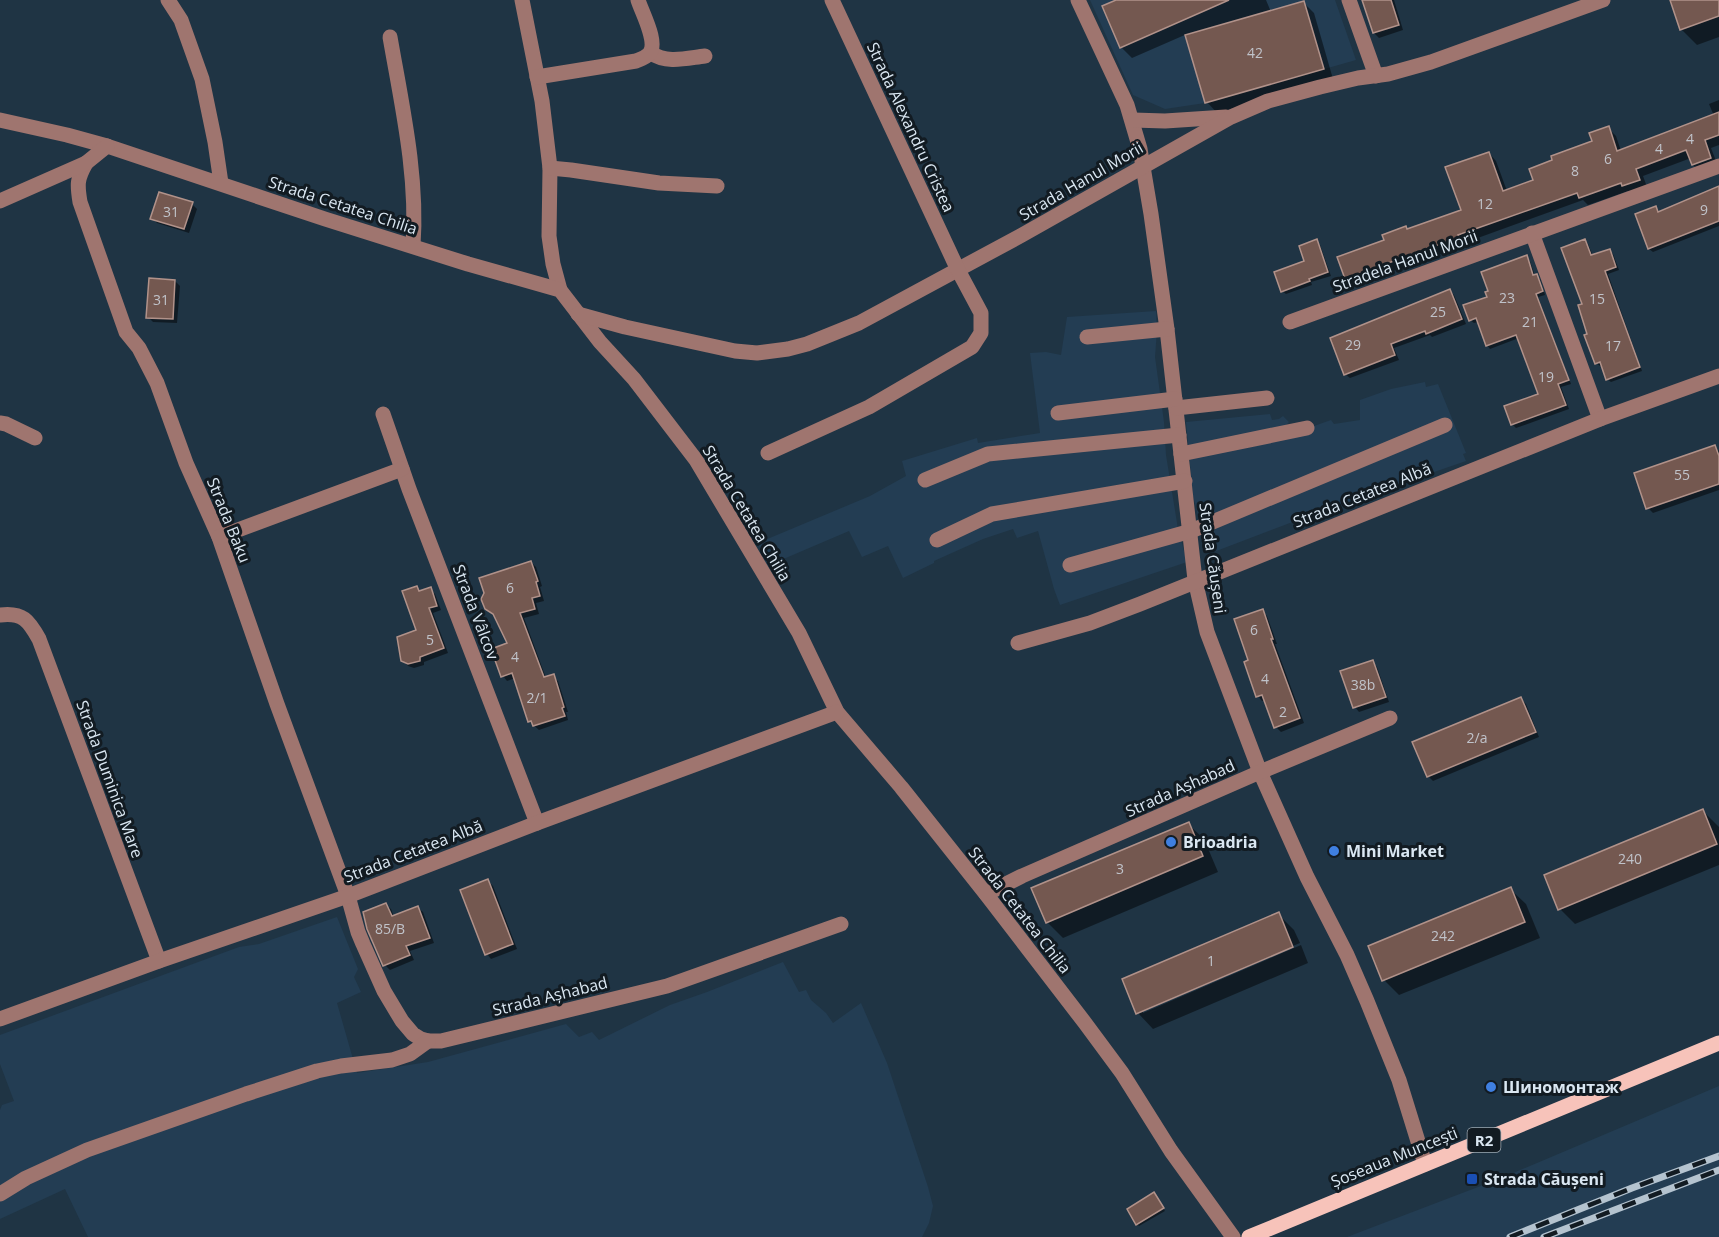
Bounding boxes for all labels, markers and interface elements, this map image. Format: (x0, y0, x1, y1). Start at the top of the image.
street label: Strada Alexandru Cristea (862, 38, 960, 216)
house number: 42 (1247, 43, 1263, 62)
house number: 4 (1686, 129, 1694, 148)
street label: Strada Hanul Morii (1015, 137, 1147, 225)
house number: 4 (1655, 139, 1663, 158)
house number: 6 (1604, 149, 1612, 168)
house number: 8 (1571, 161, 1579, 180)
street label: Strada Cetatea Chilia (266, 171, 420, 239)
house number: 12 (1477, 194, 1493, 213)
house number: 9 (1700, 200, 1708, 219)
house number: 31 (163, 202, 179, 221)
street label: Stradela Hanul Morii (1329, 225, 1481, 297)
house number: 23 (1499, 288, 1515, 307)
house number: 15 (1589, 289, 1605, 308)
house number: 31 (153, 290, 169, 309)
house number: 25 (1430, 302, 1446, 321)
house number: 21 (1522, 312, 1538, 331)
house number: 29 (1345, 335, 1361, 354)
house number: 17 (1605, 336, 1621, 355)
house number: 19 (1538, 367, 1554, 386)
street label: Strada Cetatea Chilia (698, 441, 796, 585)
street label: Strada Cetatea Albă (1290, 457, 1434, 533)
house number: 55 (1674, 465, 1690, 484)
street label: Strada Baku (202, 474, 256, 566)
street label: Strada Căușeni (1194, 501, 1232, 615)
street label: Strada Vâlcov (448, 561, 504, 663)
house number: 6 (506, 578, 514, 597)
house number: 6 (1250, 620, 1258, 639)
house number: 5 (426, 630, 434, 649)
house number: 4 (511, 647, 519, 666)
house number: 4 (1261, 669, 1269, 688)
house number: 38b (1351, 675, 1375, 694)
house number: 2/1 (526, 688, 548, 707)
street label: Strada Duminica Mare (71, 697, 149, 861)
house number: 2 (1279, 702, 1287, 721)
house number: 2/a (1467, 728, 1487, 747)
street label: Strada Așhabad (1122, 754, 1238, 822)
street label: Strada Cetatea Albă (340, 814, 486, 888)
place label: Brioadria (1183, 831, 1257, 853)
marker: Brioadria (1164, 835, 1178, 849)
place label: Mini Market (1346, 840, 1444, 862)
street label: Strada Cetatea Chilia (964, 842, 1076, 978)
marker: Mini Market (1327, 844, 1341, 858)
house number: 240 (1618, 849, 1642, 868)
house number: 3 (1116, 859, 1124, 878)
house number: 85/B (375, 919, 405, 938)
house number: 242 (1431, 926, 1455, 945)
house number: 1 (1207, 951, 1215, 970)
street label: Strada Așhabad (490, 971, 610, 1021)
place label: Шиномонтаж (1503, 1076, 1619, 1098)
marker: Шиномонтаж (1484, 1080, 1498, 1094)
street label: Șoseaua Muncești (1327, 1122, 1461, 1192)
road number: R2 (1468, 1128, 1500, 1152)
place label: Strada Căușeni (1484, 1168, 1604, 1190)
marker: Strada Căușeni (1465, 1172, 1479, 1186)

